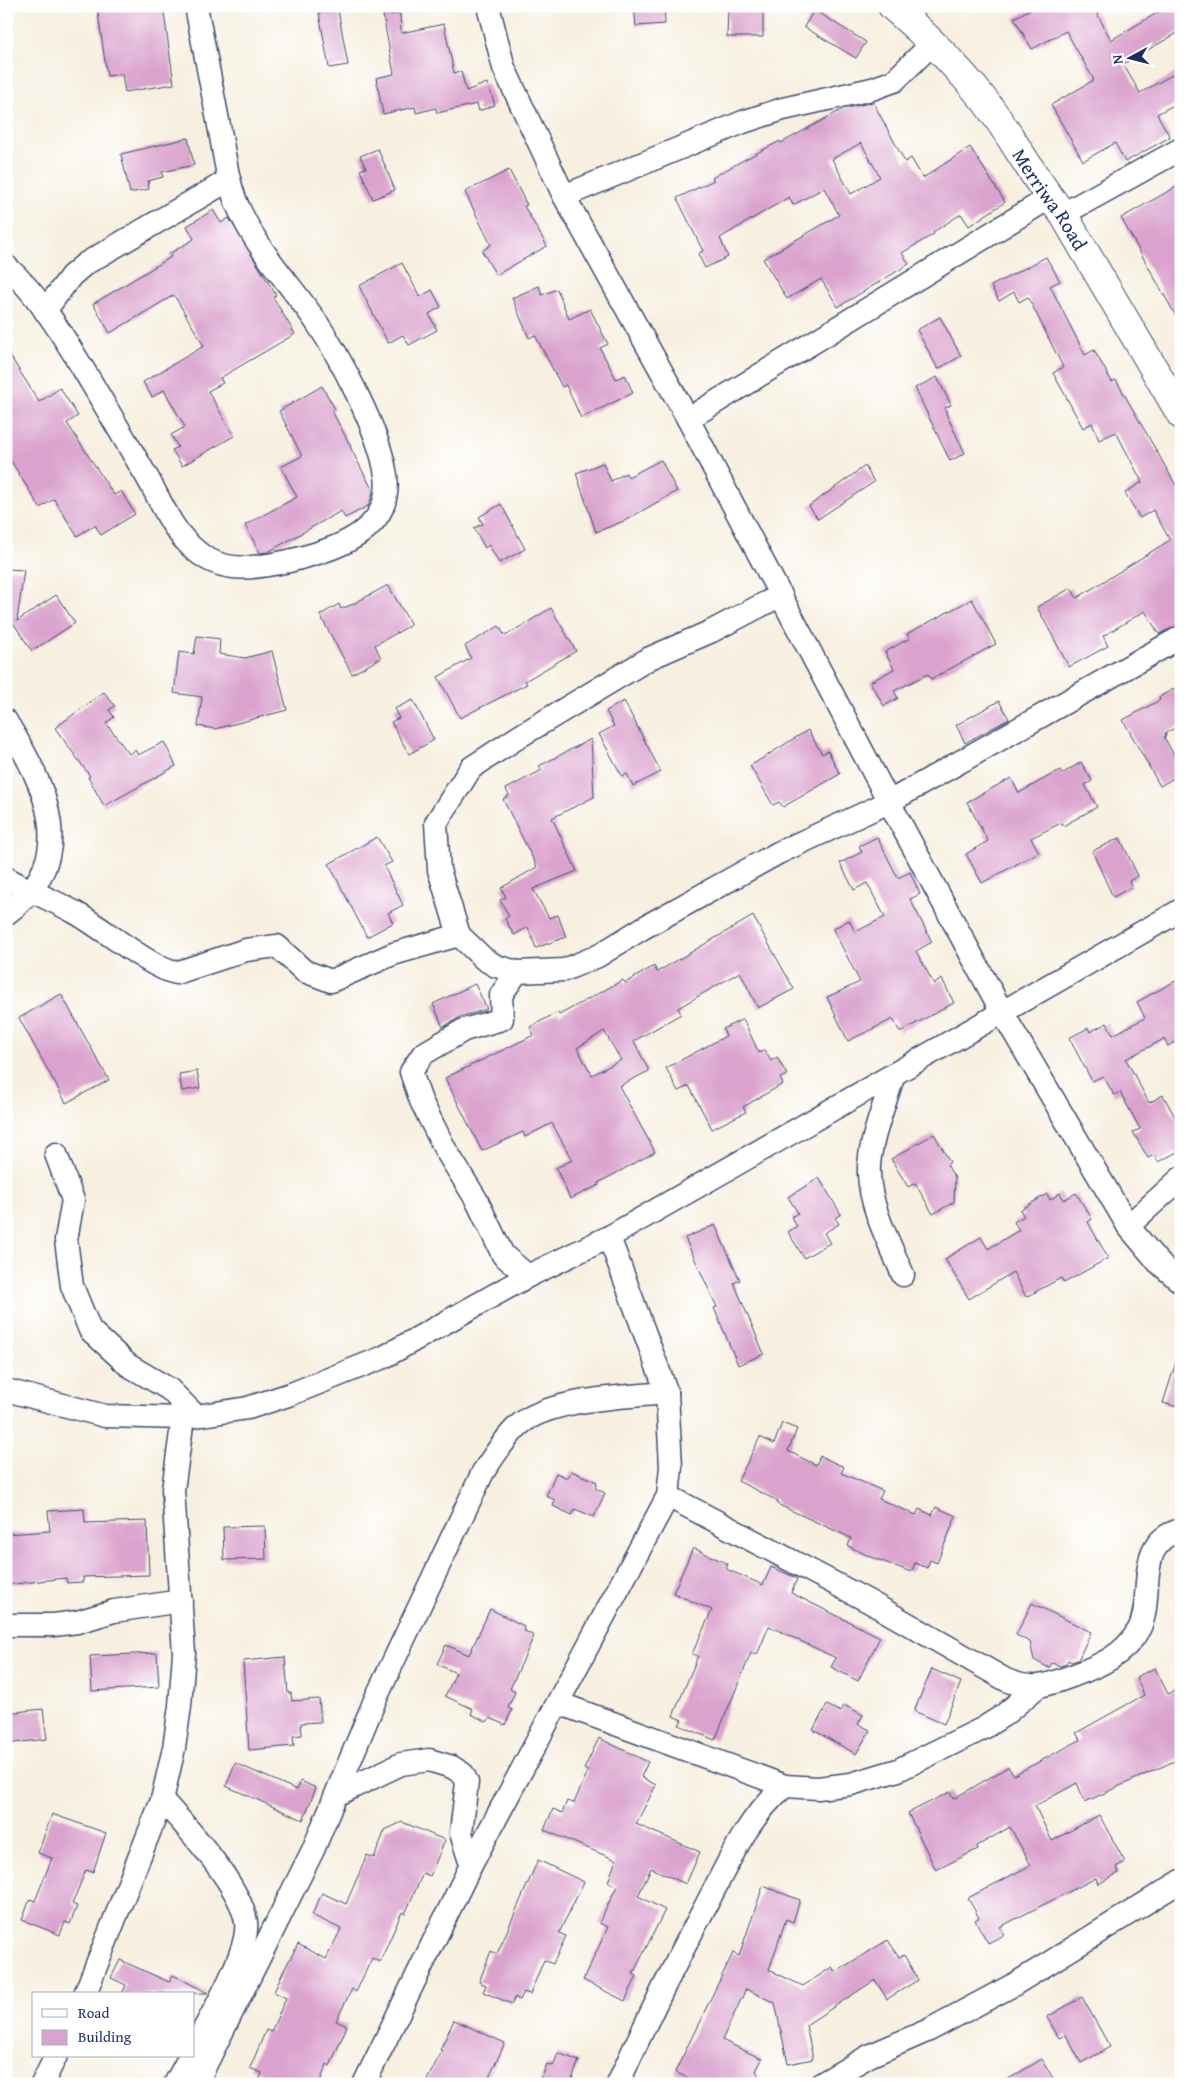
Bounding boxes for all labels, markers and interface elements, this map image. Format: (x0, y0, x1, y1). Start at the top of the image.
north arrow (1104, 32, 1154, 82)
text: N (1107, 53, 1128, 65)
street label: Merriwa Road (1006, 142, 1096, 255)
legend (32, 1992, 195, 2058)
text: Road (78, 2002, 109, 2023)
text: Building (78, 2026, 132, 2047)

